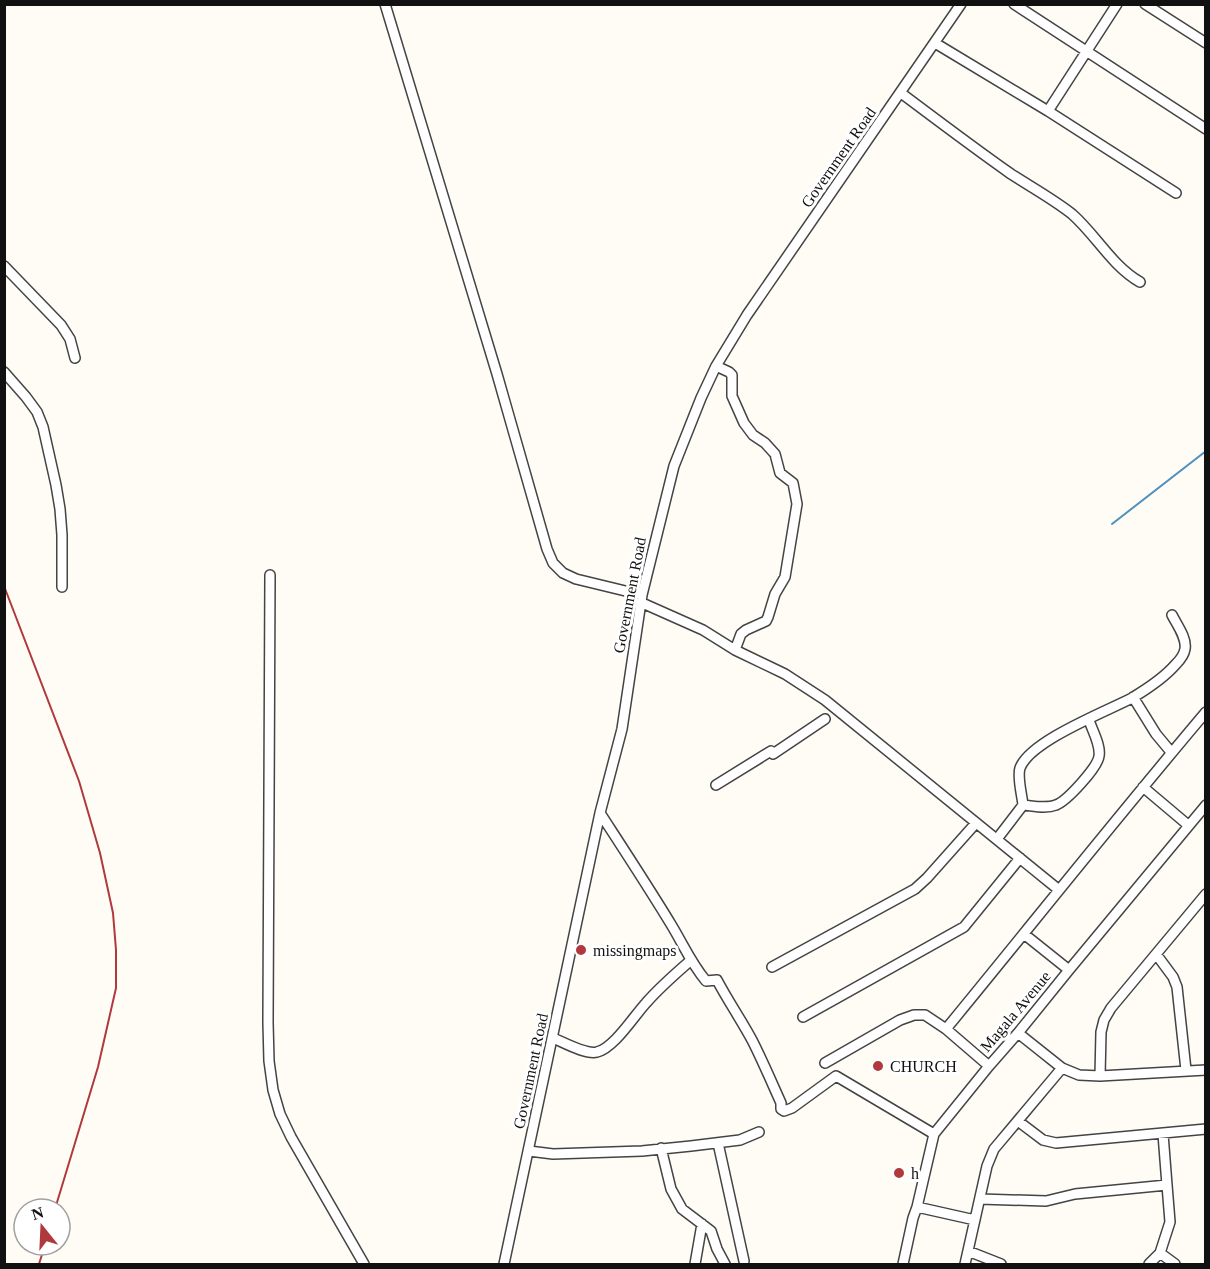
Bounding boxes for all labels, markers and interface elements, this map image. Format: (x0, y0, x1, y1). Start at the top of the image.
street label: Government Road (798, 104, 879, 210)
street label: Government Road (610, 536, 649, 655)
place label: missingmaps (593, 942, 677, 960)
marker: missingmaps (574, 943, 588, 957)
street label: Magala Avenue (977, 968, 1055, 1056)
street label: Government Road (510, 1012, 551, 1130)
place label: CHURCH (890, 1058, 957, 1075)
marker: CHURCH (871, 1059, 885, 1073)
place label: h (911, 1165, 919, 1182)
marker: h (892, 1166, 906, 1180)
north arrow (12, 1197, 72, 1257)
text: N (29, 1203, 46, 1223)

